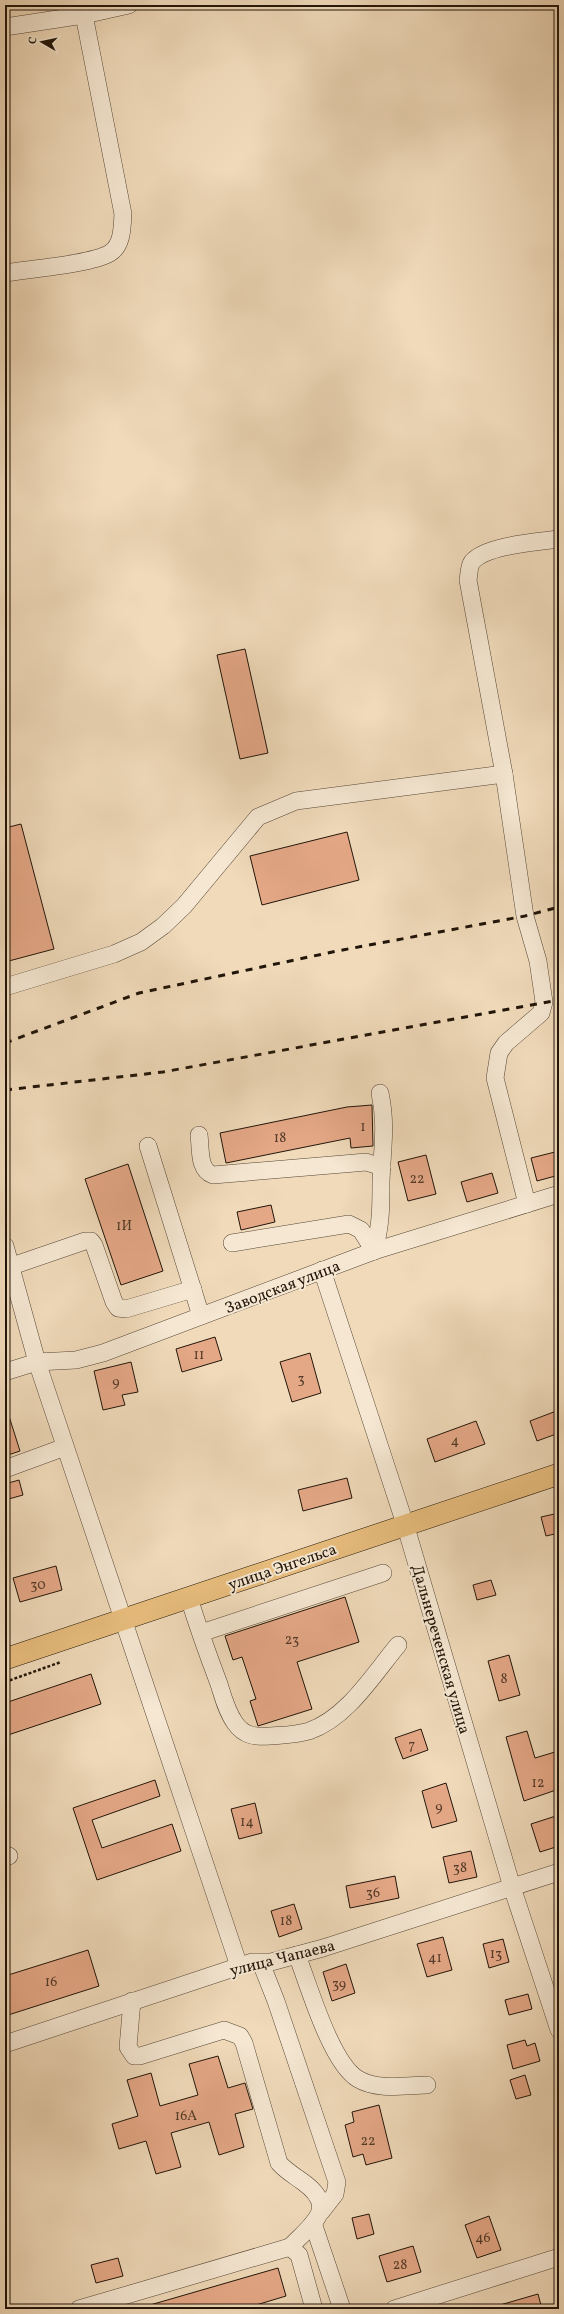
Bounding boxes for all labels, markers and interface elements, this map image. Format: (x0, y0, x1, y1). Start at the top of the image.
north arrow (22, 22, 62, 62)
text: С (26, 36, 42, 45)
house number: 1 (360, 1118, 366, 1137)
house number: 18 (274, 1129, 286, 1148)
house number: 22 (409, 1170, 425, 1189)
house number: 1И (116, 1217, 132, 1236)
street label: Заводская улица (222, 1256, 344, 1320)
house number: 11 (194, 1346, 204, 1365)
house number: 3 (297, 1370, 305, 1389)
house number: 9 (112, 1373, 120, 1392)
house number: 4 (451, 1432, 459, 1451)
street label: улица Энгельса (225, 1539, 340, 1597)
street label: Дальнереченская улица (405, 1562, 475, 1737)
house number: 30 (30, 1576, 46, 1595)
house number: 23 (285, 1631, 299, 1650)
house number: 8 (500, 1670, 508, 1689)
house number: 7 (409, 1736, 416, 1755)
house number: 12 (532, 1774, 544, 1793)
house number: 9 (435, 1798, 443, 1817)
house number: 14 (240, 1813, 254, 1832)
house number: 38 (453, 1859, 467, 1878)
house number: 36 (366, 1884, 380, 1903)
house number: 18 (280, 1912, 292, 1931)
street label: улица Чапаева (228, 1935, 337, 1983)
house number: 13 (490, 1945, 502, 1964)
house number: 41 (428, 1949, 442, 1968)
house number: 16 (45, 1973, 57, 1992)
house number: 39 (332, 1975, 346, 1994)
house number: 16А (175, 2107, 197, 2126)
house number: 22 (360, 2132, 376, 2151)
house number: 46 (475, 2229, 491, 2248)
house number: 28 (393, 2256, 407, 2275)

